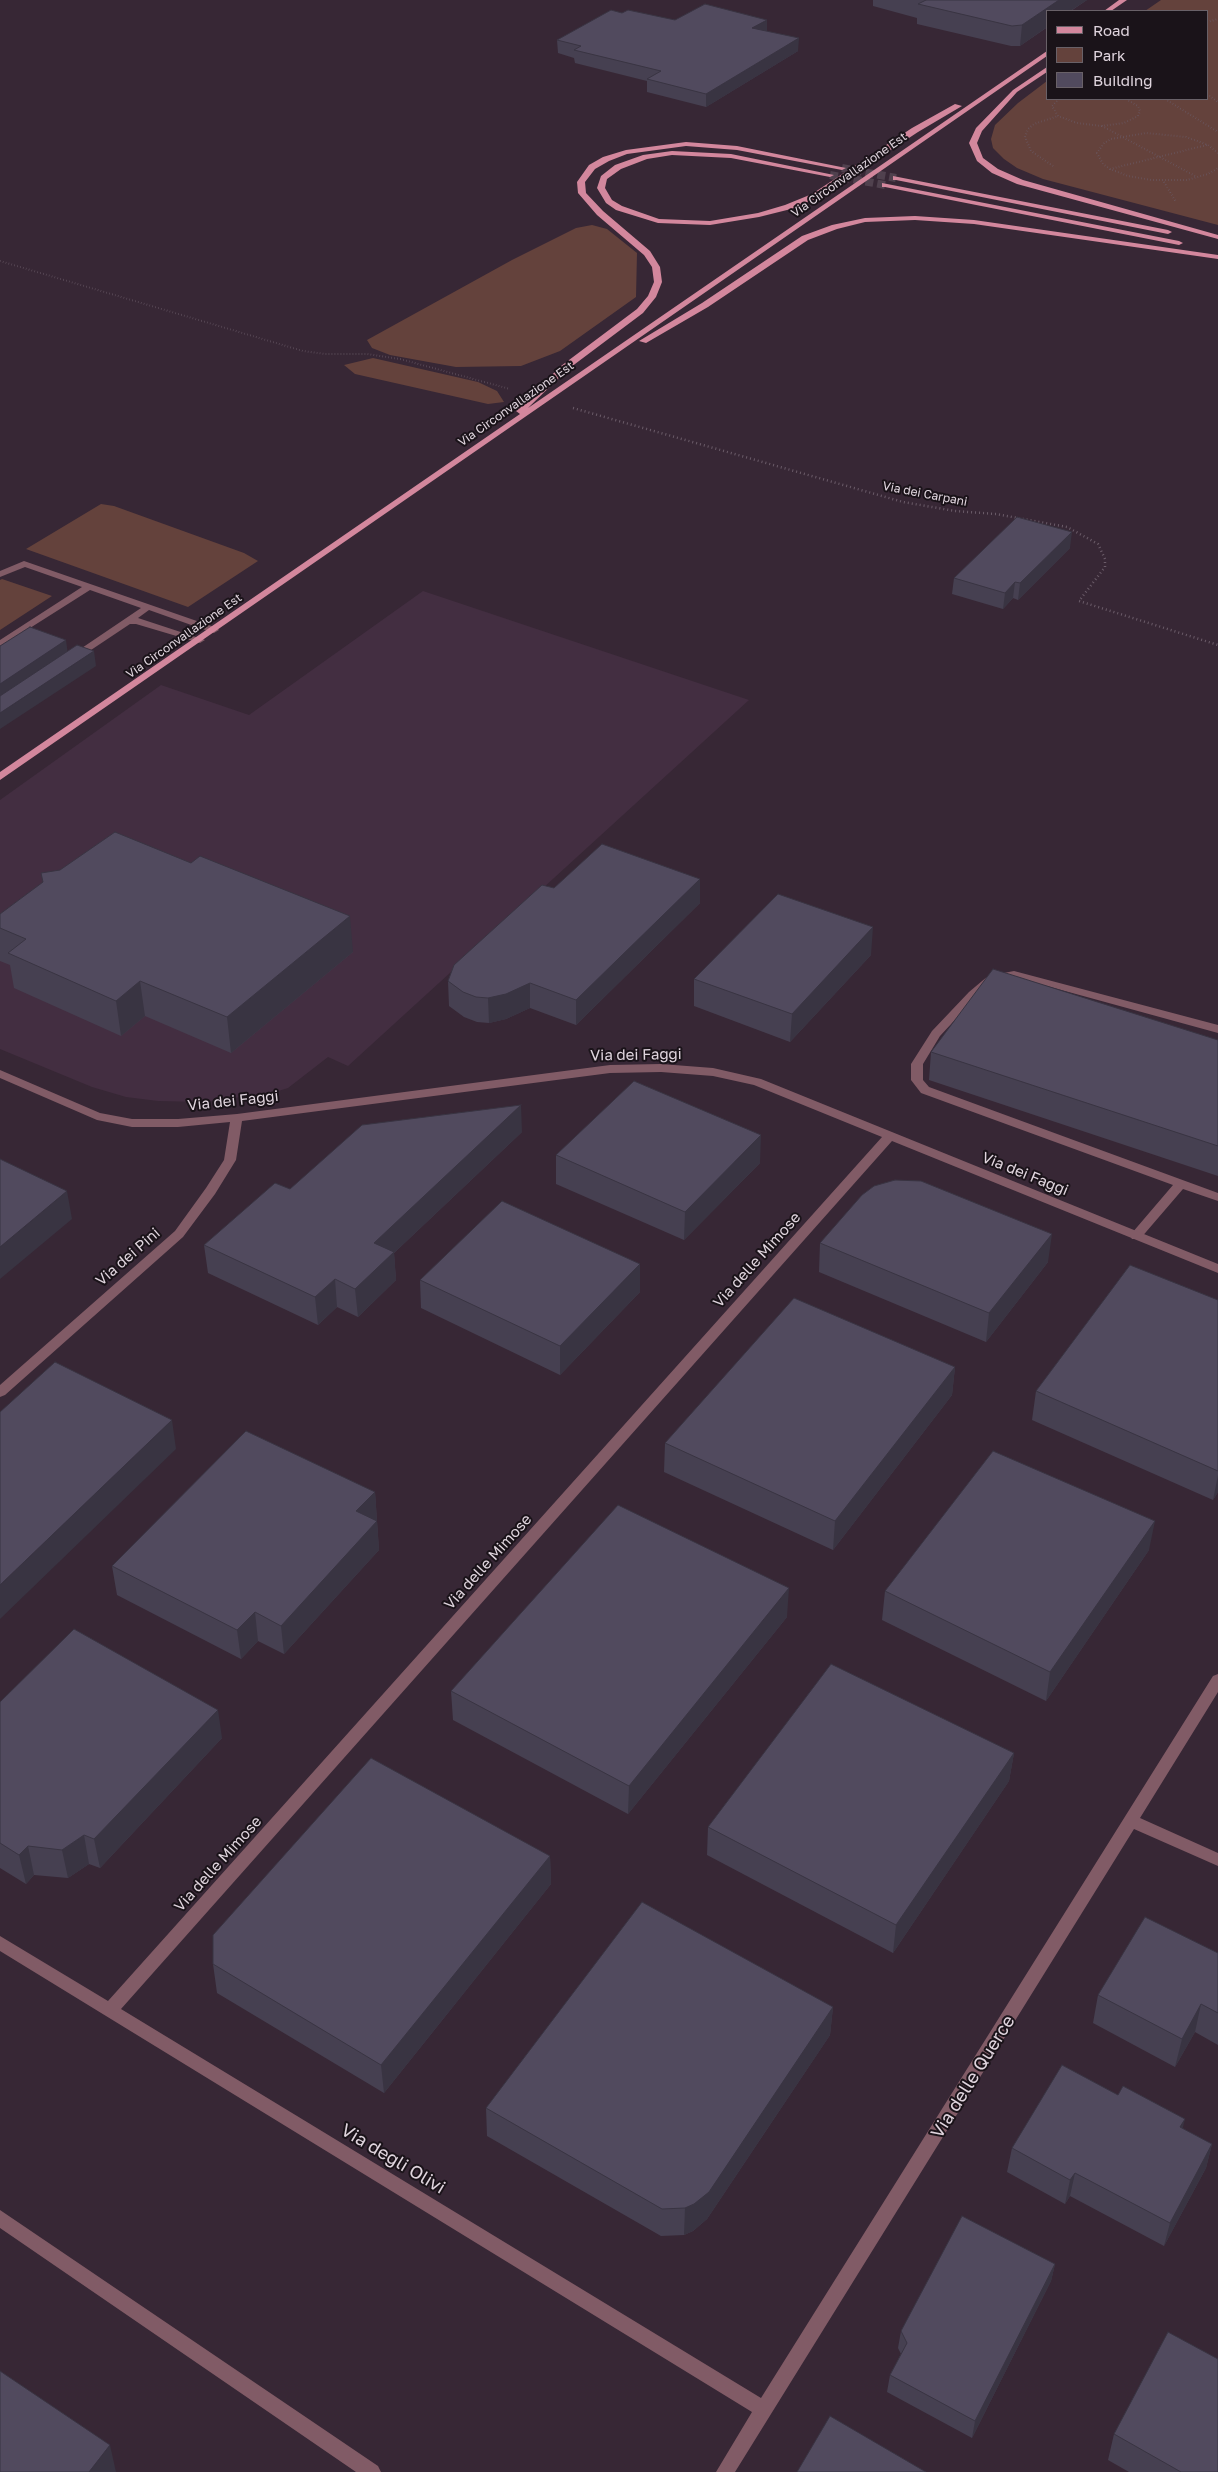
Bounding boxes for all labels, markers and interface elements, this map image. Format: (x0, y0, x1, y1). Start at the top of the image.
legend (1046, 10, 1208, 100)
text: Road (1093, 21, 1130, 39)
text: Park (1093, 46, 1125, 64)
text: Building (1093, 71, 1153, 89)
street label: Via Circonvallazione Est (788, 130, 910, 220)
street label: Via Circonvallazione Est (455, 359, 577, 449)
street label: Via dei Carpani (881, 479, 969, 509)
street label: Via Circonvallazione Est (123, 591, 245, 681)
street label: Via dei Faggi (590, 1045, 682, 1065)
street label: Via dei Faggi (187, 1087, 279, 1115)
street label: Via dei Faggi (979, 1149, 1071, 1199)
street label: Via delle Mimose (710, 1209, 804, 1311)
street label: Via dei Pini (92, 1224, 164, 1290)
street label: Via delle Mimose (441, 1511, 535, 1613)
street label: Via delle Mimose (171, 1813, 265, 1915)
street label: Via delle Querce (926, 2011, 1020, 2143)
street label: Via degli Olivi (337, 2119, 449, 2199)

